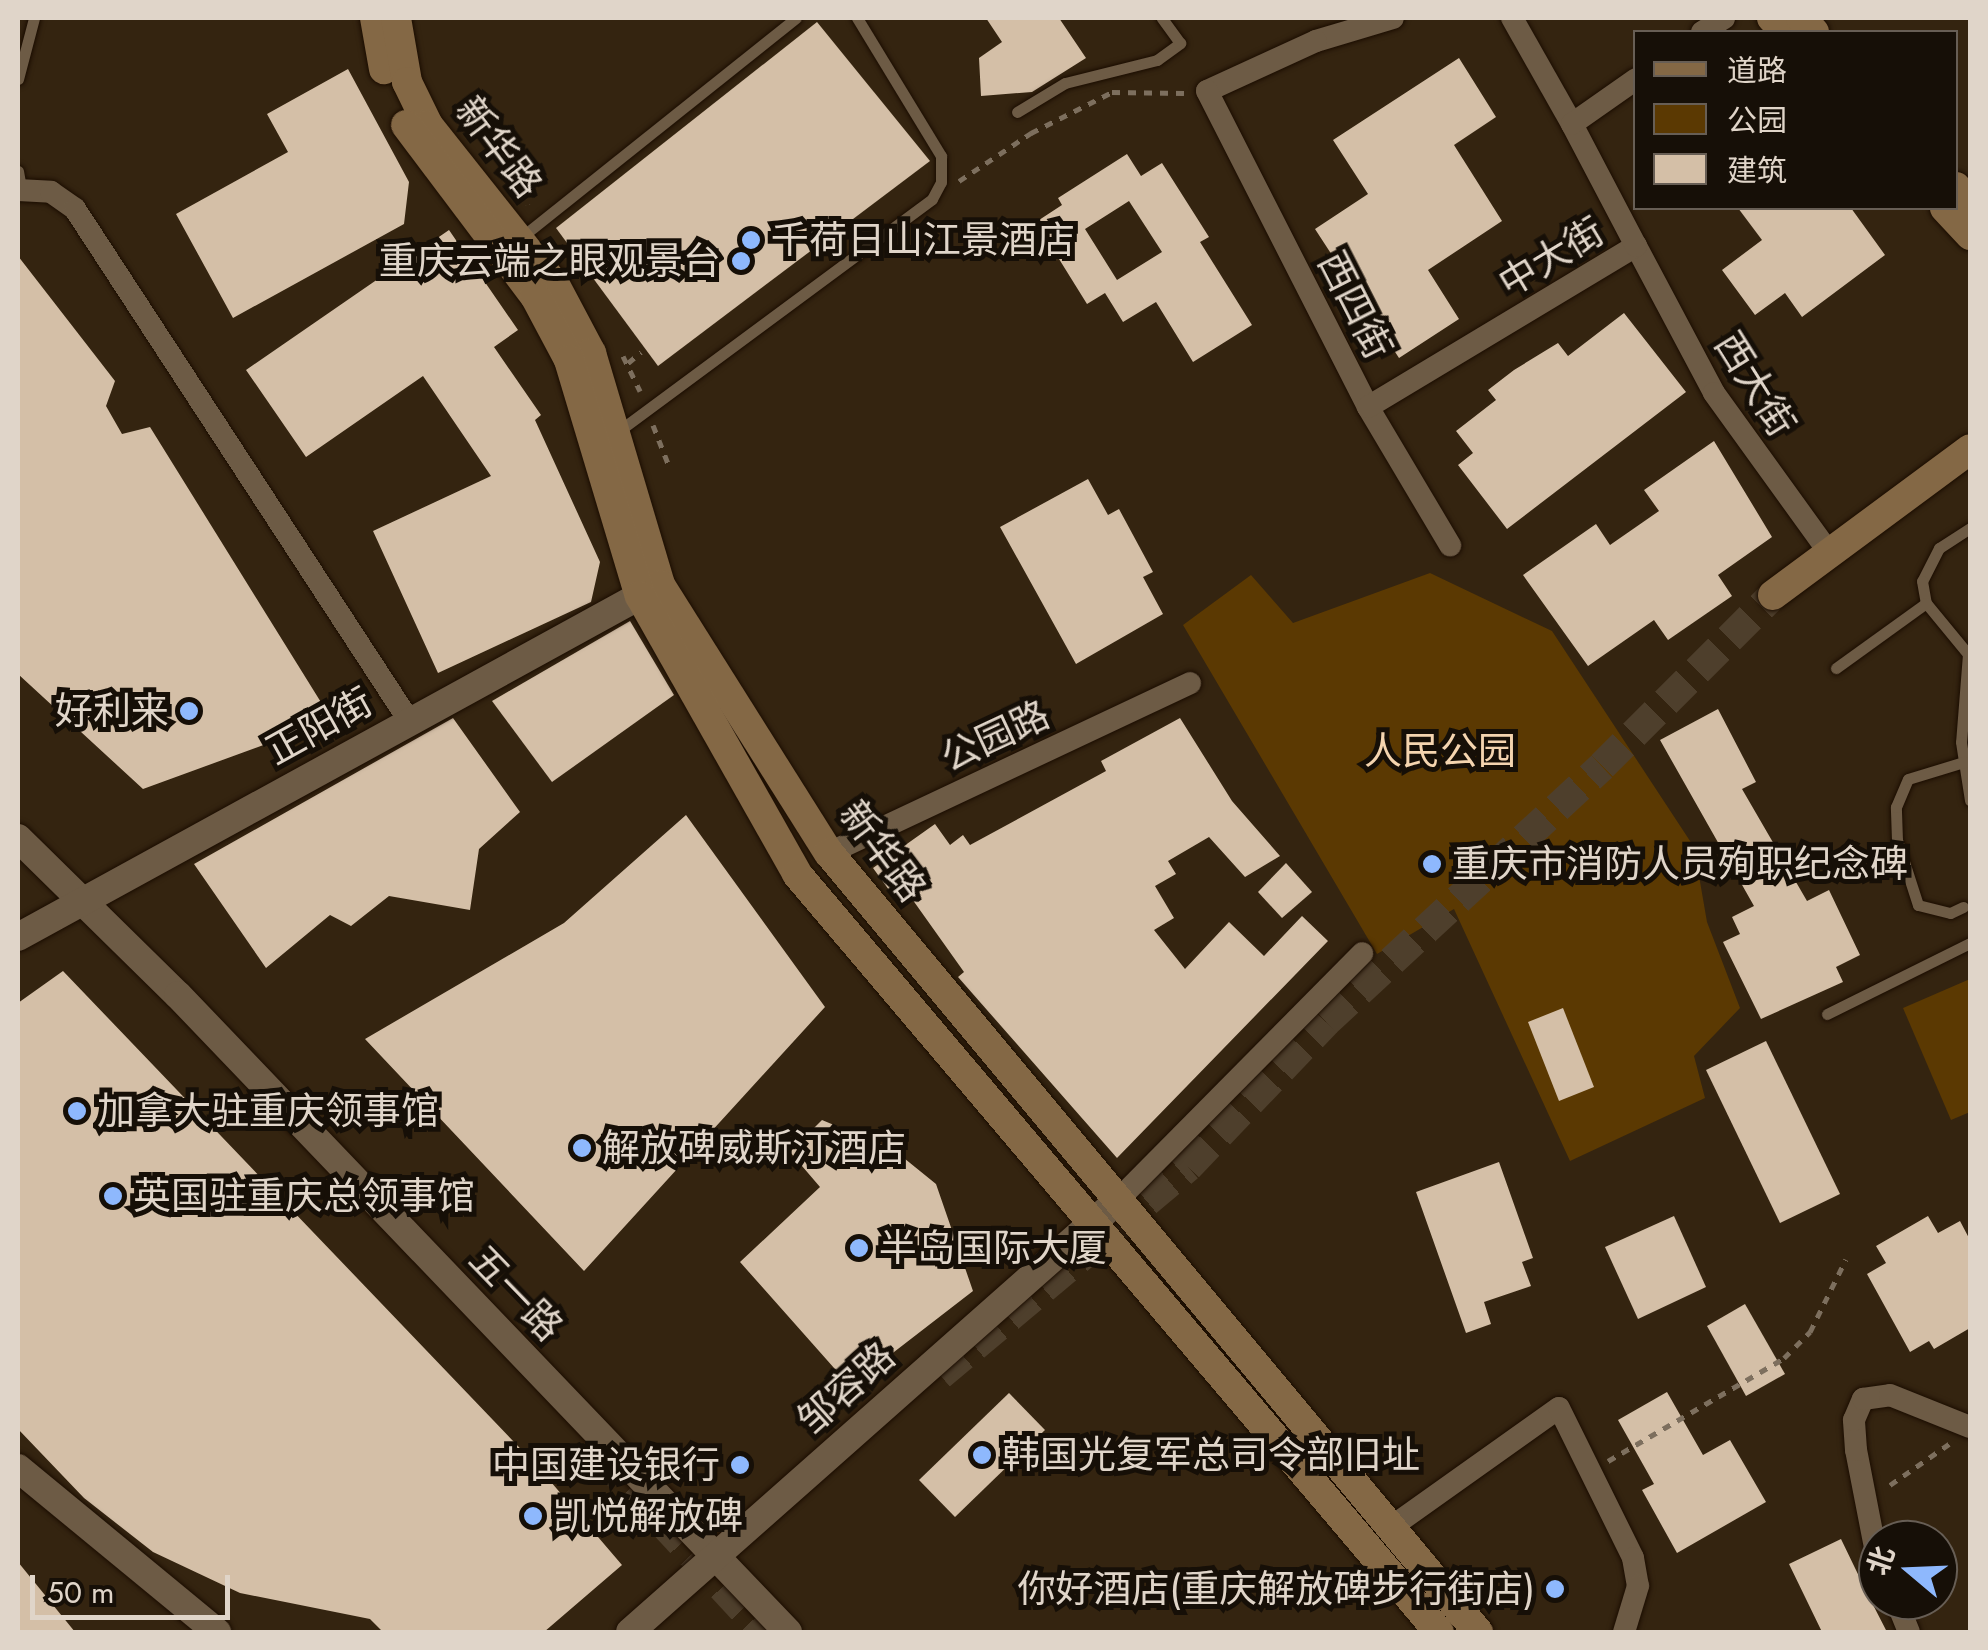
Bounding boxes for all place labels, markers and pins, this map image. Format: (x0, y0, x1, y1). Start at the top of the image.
place label: 千荷日山江景酒店 (771, 217, 1075, 263)
marker: 千荷日山江景酒店 (740, 229, 762, 251)
place label: 重庆云端之眼观景台 (379, 238, 721, 284)
marker: 重庆云端之眼观景台 (730, 250, 752, 272)
place label: 好利来 (55, 688, 169, 734)
marker: 好利来 (178, 700, 200, 722)
place label: 重庆市消防人员殉职纪念碑 (1452, 841, 1908, 887)
marker: 重庆市消防人员殉职纪念碑 (1421, 853, 1443, 875)
place label: 加拿大驻重庆领事馆 (97, 1088, 439, 1134)
marker: 加拿大驻重庆领事馆 (66, 1100, 88, 1122)
place label: 解放碑威斯汀酒店 (602, 1125, 906, 1171)
marker: 解放碑威斯汀酒店 (571, 1137, 593, 1159)
place label: 英国驻重庆总领事馆 (133, 1173, 475, 1219)
marker: 英国驻重庆总领事馆 (102, 1185, 124, 1207)
place label: 半岛国际大厦 (879, 1225, 1107, 1271)
marker: 半岛国际大厦 (848, 1237, 870, 1259)
place label: 韩国光复军总司令部旧址 (1002, 1432, 1420, 1478)
place label: 中国建设银行 (492, 1442, 720, 1488)
marker: 韩国光复军总司令部旧址 (971, 1444, 993, 1466)
marker: 中国建设银行 (729, 1454, 751, 1476)
place label: 凯悦解放碑 (553, 1493, 743, 1539)
marker: 凯悦解放碑 (522, 1505, 544, 1527)
place label: 你好酒店(重庆解放碑步行街店) (1017, 1566, 1535, 1612)
marker: 你好酒店(重庆解放碑步行街店) (1544, 1578, 1566, 1600)

